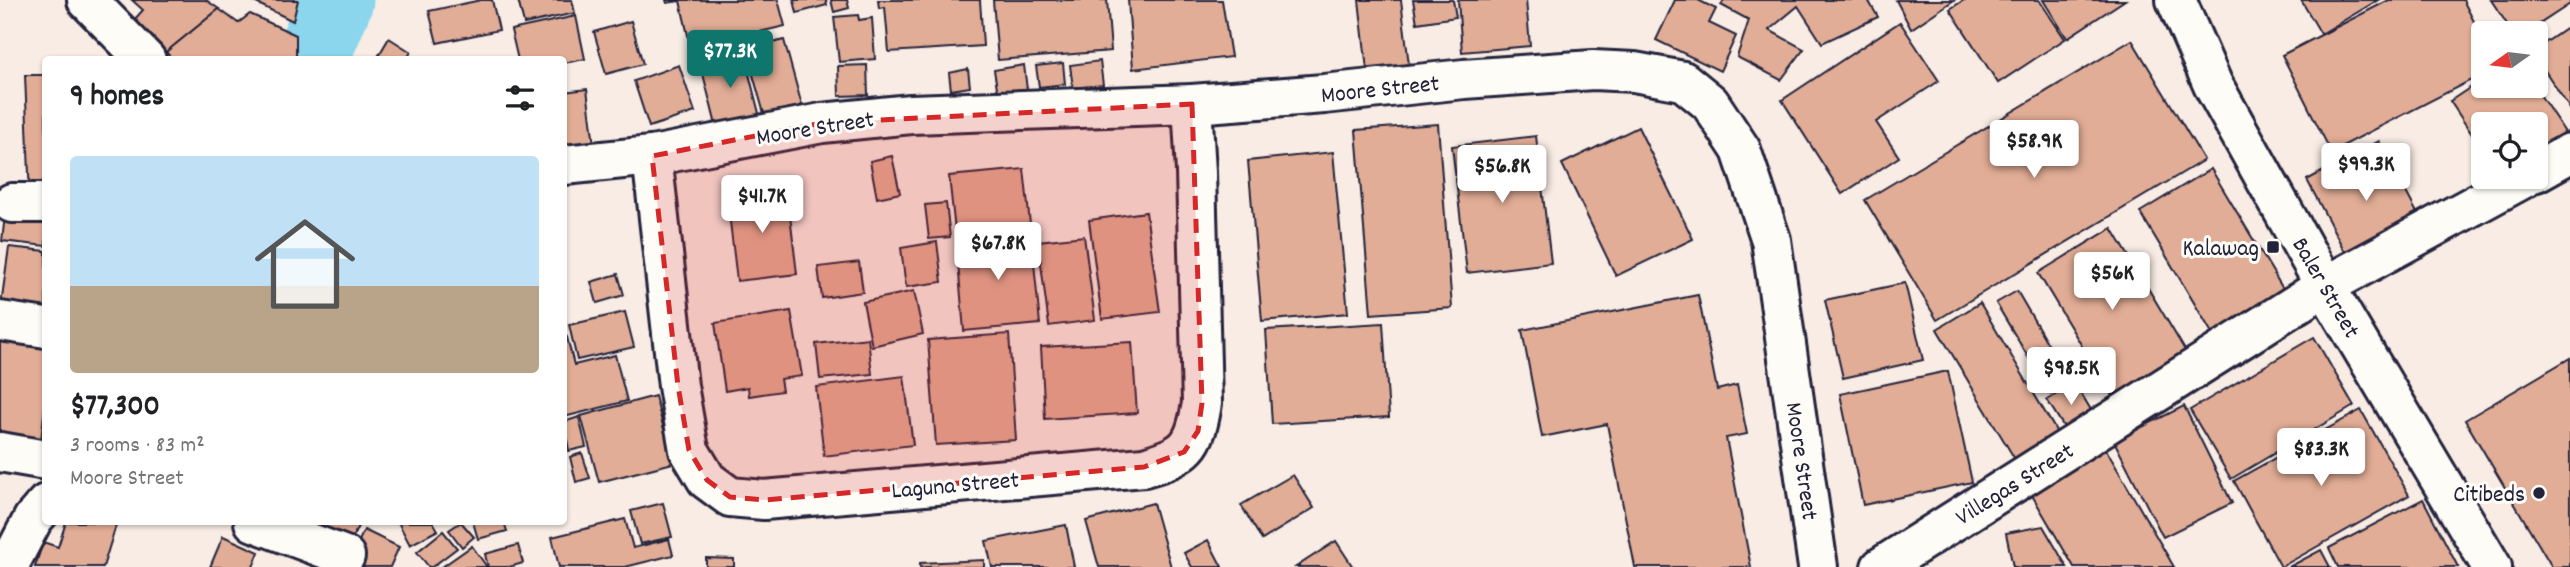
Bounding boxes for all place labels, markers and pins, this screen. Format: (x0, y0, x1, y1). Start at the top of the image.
pin: $77.3K (673, 31, 787, 90)
pin: $58.9K (1977, 120, 2091, 180)
pin: $99.3K (2309, 144, 2423, 203)
pin: $56.8K (1445, 146, 1559, 205)
pin: $41.7K (705, 176, 819, 235)
pin: $67.8K (941, 222, 1055, 282)
place label: Kalawag (2182, 233, 2259, 267)
marker: Kalawag (2265, 239, 2281, 255)
pin: $56K (2071, 252, 2153, 312)
pin: $98.5K (2014, 348, 2128, 407)
pin: $83.3K (2264, 428, 2378, 488)
place label: Citibeds (2453, 479, 2525, 513)
marker: Citibeds (2531, 485, 2547, 501)

